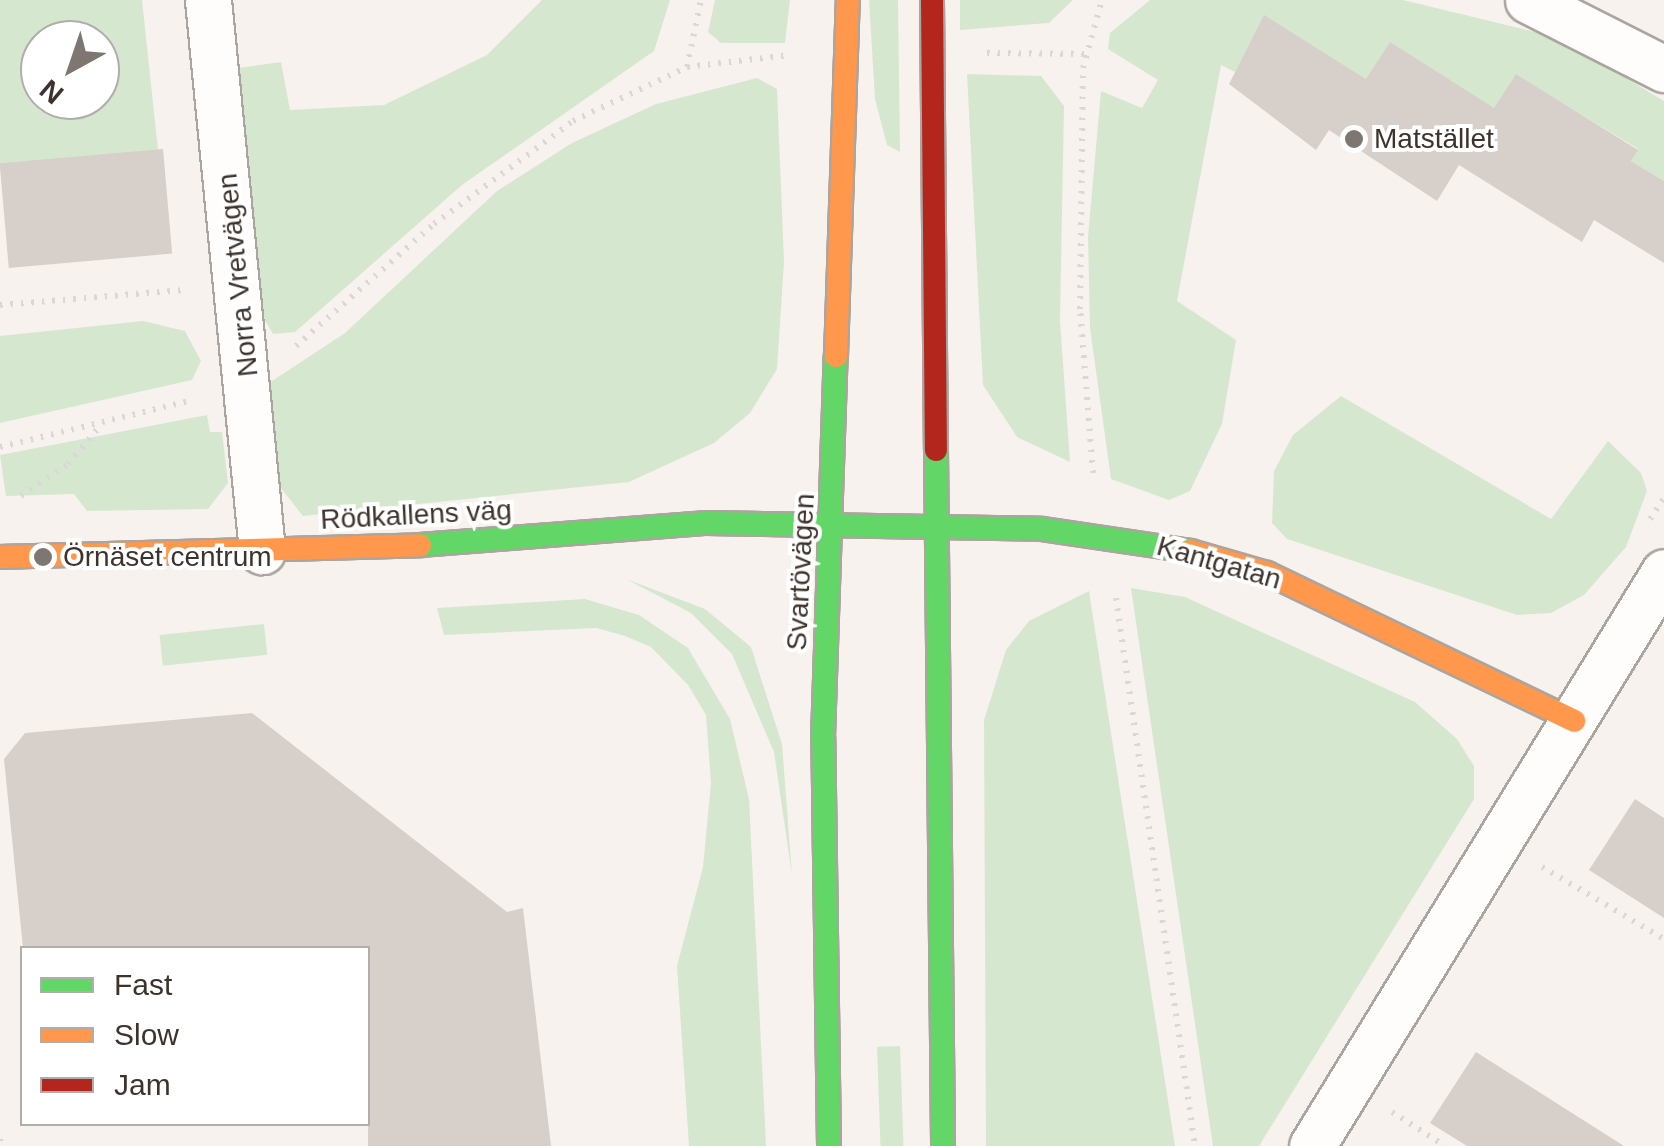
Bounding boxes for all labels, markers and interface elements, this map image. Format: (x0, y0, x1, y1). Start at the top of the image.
north arrow (20, 20, 120, 120)
text: N (34, 73, 69, 110)
place label: Matstället (1374, 122, 1494, 156)
marker: Matstället (1343, 128, 1365, 150)
street label: Norra Vretvägen (211, 172, 265, 378)
street label: Rödkallens väg (320, 493, 512, 537)
street label: Svartövägen (780, 493, 822, 651)
street label: Kantgatan (1153, 529, 1285, 597)
place label: Örnäset centrum (63, 540, 272, 574)
marker: Örnäset centrum (32, 546, 54, 568)
legend (20, 946, 370, 1126)
text: Fast (114, 968, 172, 1001)
text: Slow (114, 1018, 179, 1051)
text: Jam (114, 1068, 171, 1101)

